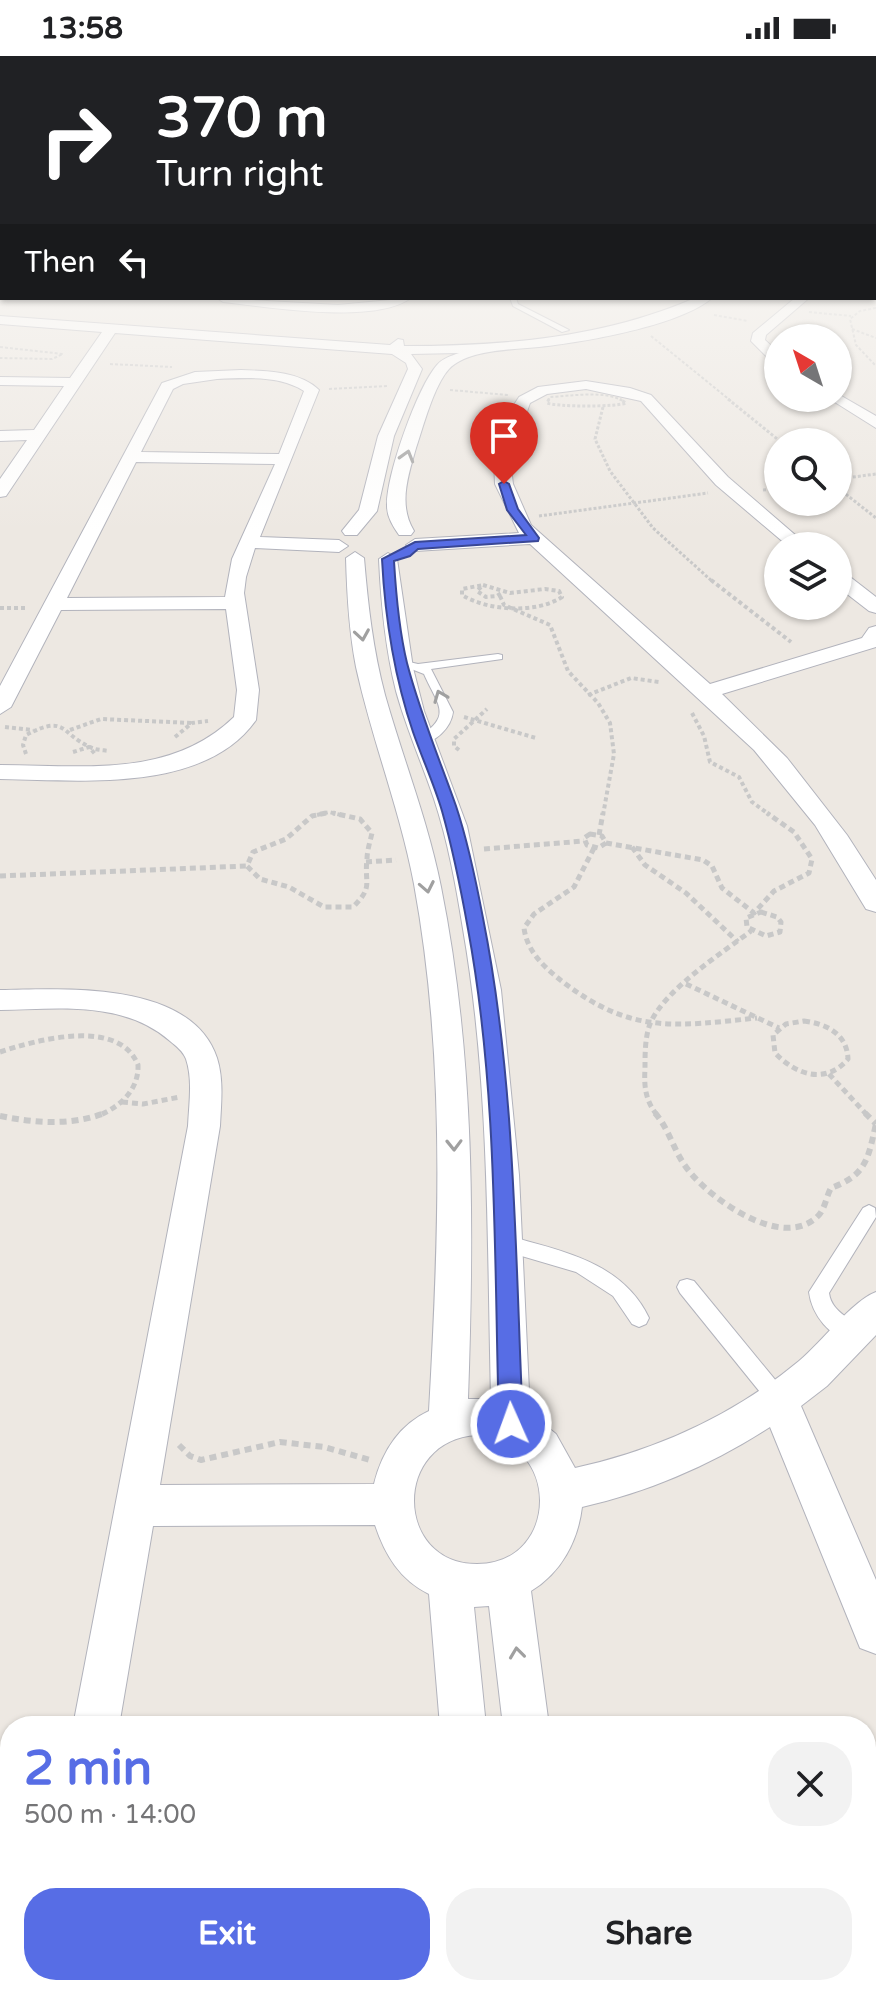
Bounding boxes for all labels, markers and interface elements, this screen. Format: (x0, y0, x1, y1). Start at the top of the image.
text: 13:58 (40, 10, 123, 47)
text: 370 m (156, 85, 327, 152)
icon: right (24, 88, 128, 192)
text: Turn right (156, 153, 323, 196)
icon: left (112, 240, 156, 284)
text: Then (24, 244, 96, 281)
north arrow (764, 324, 852, 412)
map controls (764, 324, 852, 620)
pin (470, 402, 538, 484)
icon: arrive (482, 414, 526, 458)
button: search (764, 428, 852, 516)
one-way arrow (398, 450, 414, 464)
button: layers (764, 532, 852, 620)
one-way arrow (353, 628, 370, 642)
one-way arrow (434, 690, 450, 704)
one-way arrow (418, 880, 435, 893)
one-way arrow (445, 1139, 463, 1152)
position arrow (469, 1382, 553, 1466)
one-way arrow (509, 1646, 526, 1659)
text: 2 min (24, 1740, 152, 1798)
button: close (768, 1742, 852, 1826)
text: 500 m · 14:00 (24, 1799, 196, 1830)
button: Exit (24, 1888, 430, 1980)
button: Share (446, 1888, 852, 1980)

